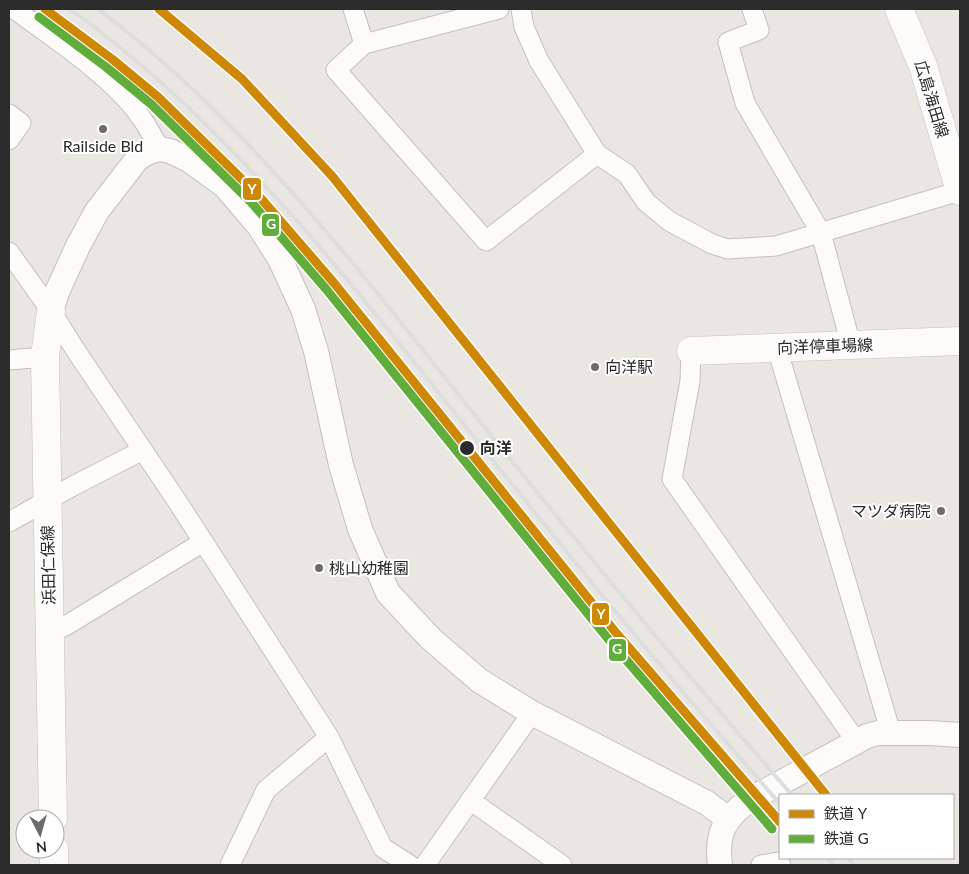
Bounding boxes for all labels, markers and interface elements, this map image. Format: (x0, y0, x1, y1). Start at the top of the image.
street label: 広島海田線 (912, 58, 953, 140)
marker: Railside Bld (97, 123, 109, 135)
place label: Railside Bld (63, 136, 143, 155)
line badge: Y (242, 177, 262, 201)
text: Y (246, 180, 257, 197)
line badge: G (261, 213, 280, 237)
text: G (266, 215, 276, 232)
street label: 向洋停車場線 (777, 334, 873, 357)
place label: 向洋駅 (605, 357, 653, 376)
marker: 向洋駅 (589, 361, 601, 373)
place label: 向洋 (480, 438, 512, 457)
marker: 向洋 (458, 439, 476, 457)
place label: マツダ病院 (851, 501, 931, 520)
marker: マツダ病院 (935, 505, 947, 517)
street label: 浜田仁保線 (37, 525, 58, 605)
place label: 桃山幼稚園 (329, 558, 409, 577)
marker: 桃山幼稚園 (313, 562, 325, 574)
line badge: Y (591, 602, 610, 626)
text: Y (595, 605, 606, 622)
line badge: G (608, 638, 627, 662)
text: G (612, 640, 622, 657)
legend (779, 794, 954, 859)
text: 鉄道 Y (824, 804, 868, 822)
north arrow (15, 809, 65, 859)
text: 鉄道 G (824, 829, 869, 847)
text: N (35, 838, 48, 856)

